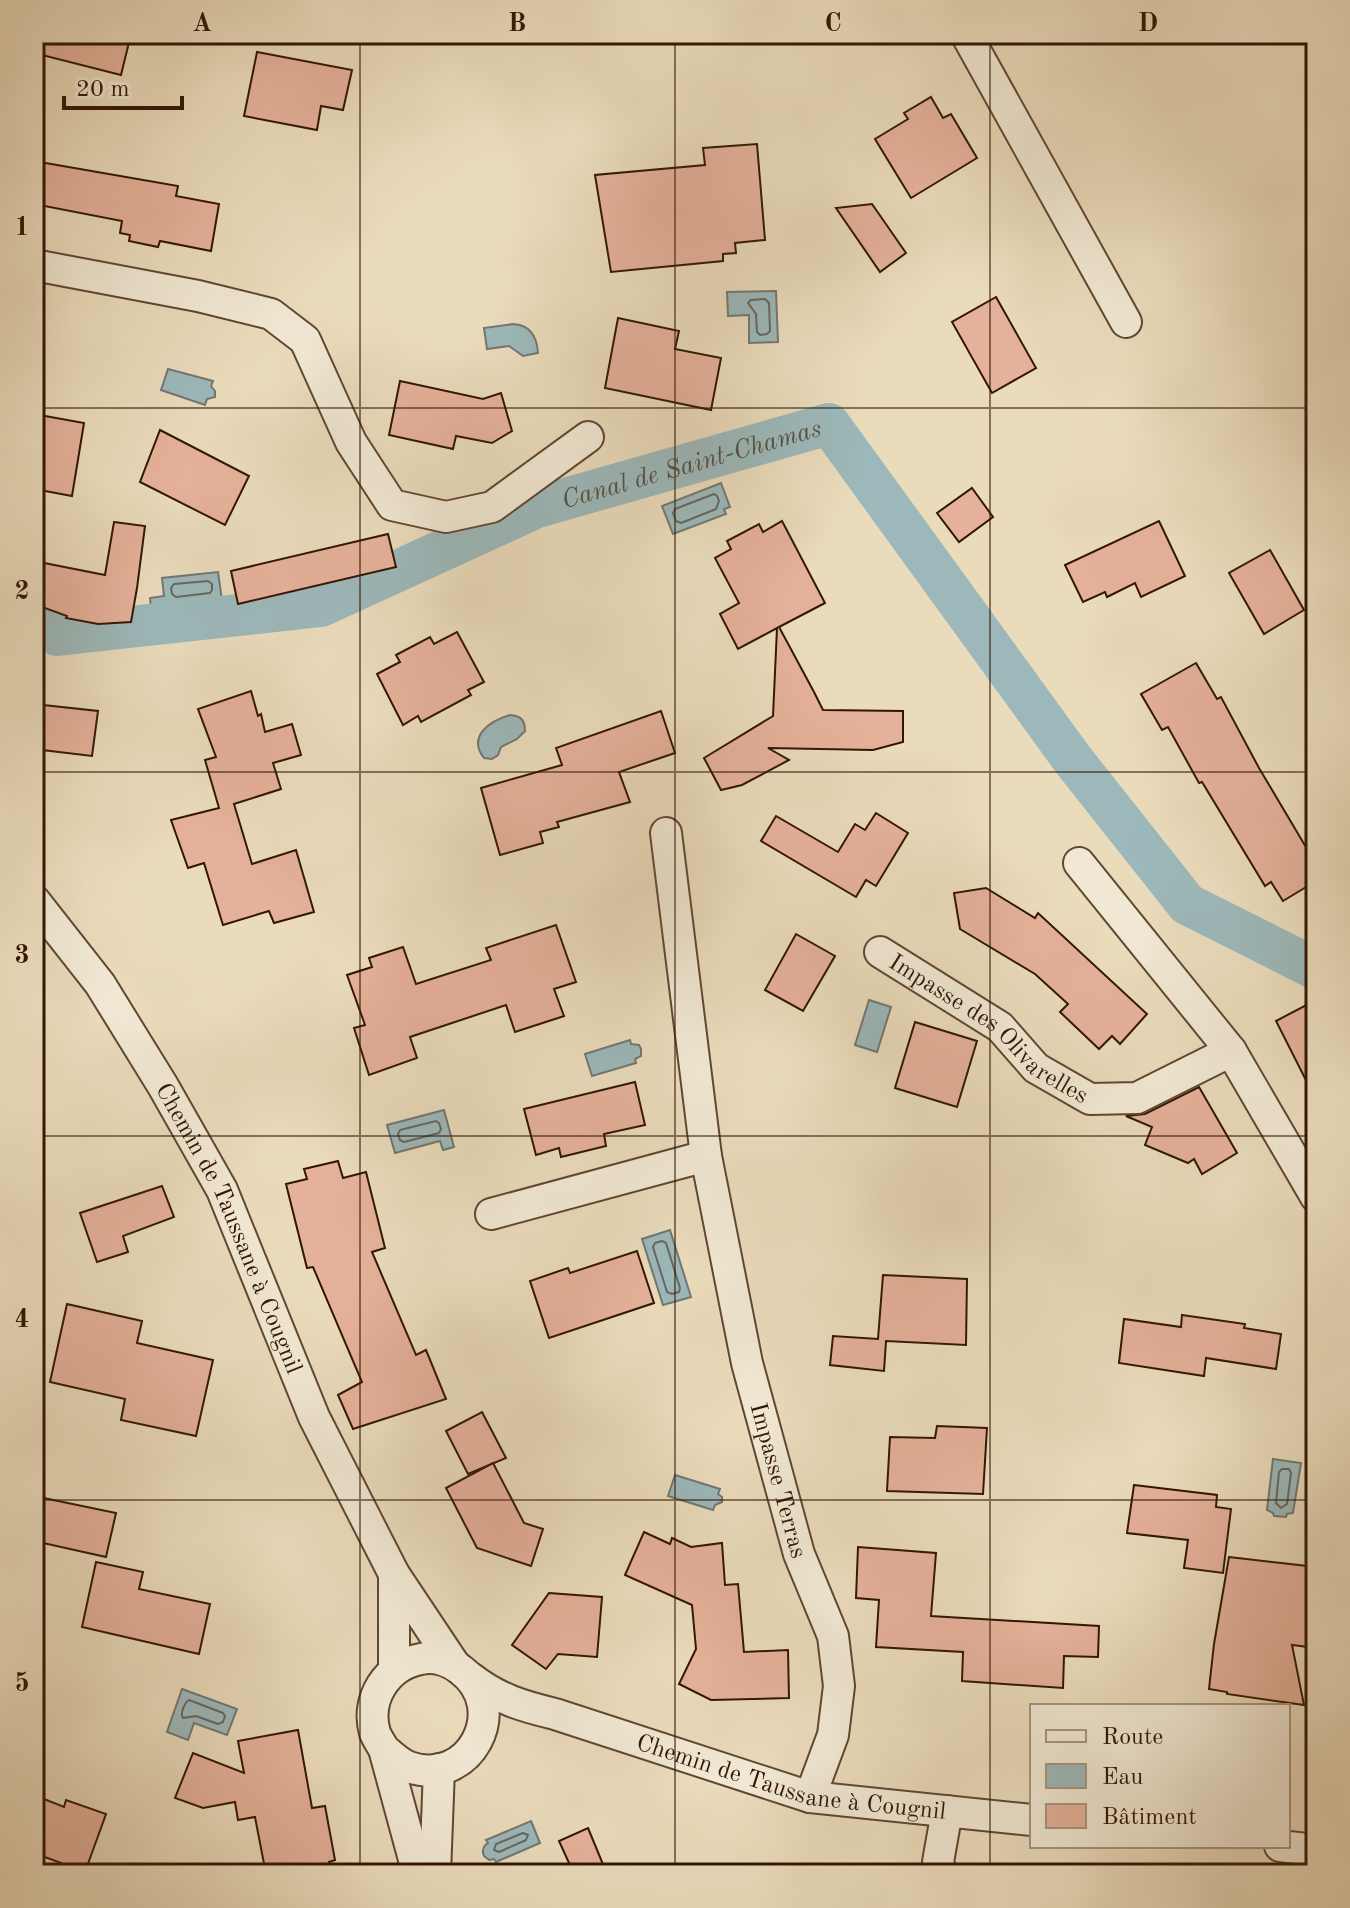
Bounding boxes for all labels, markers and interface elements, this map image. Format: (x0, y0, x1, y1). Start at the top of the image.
text: A (192, 11, 212, 37)
text: B (508, 11, 526, 37)
text: C (824, 11, 842, 37)
text: D (1138, 11, 1158, 37)
scale bar (64, 60, 182, 110)
text: 20 m (76, 78, 130, 102)
text: 1 (14, 215, 30, 241)
water label: Canal de Saint-Chamas (559, 416, 825, 514)
text: 2 (14, 579, 30, 605)
text: 3 (14, 943, 30, 969)
street label: Impasse des Olivarelles (884, 951, 1092, 1109)
street label: Chemin de Taussane à Cougnil (150, 1080, 305, 1378)
text: 4 (14, 1307, 30, 1333)
street label: Impasse Terras (744, 1400, 810, 1561)
text: 5 (14, 1671, 30, 1697)
legend (1030, 1704, 1290, 1848)
text: Route (1102, 1726, 1163, 1750)
street label: Chemin de Taussane à Cougnil (633, 1731, 947, 1825)
text: Eau (1102, 1766, 1143, 1790)
text: Bâtiment (1102, 1806, 1197, 1830)

